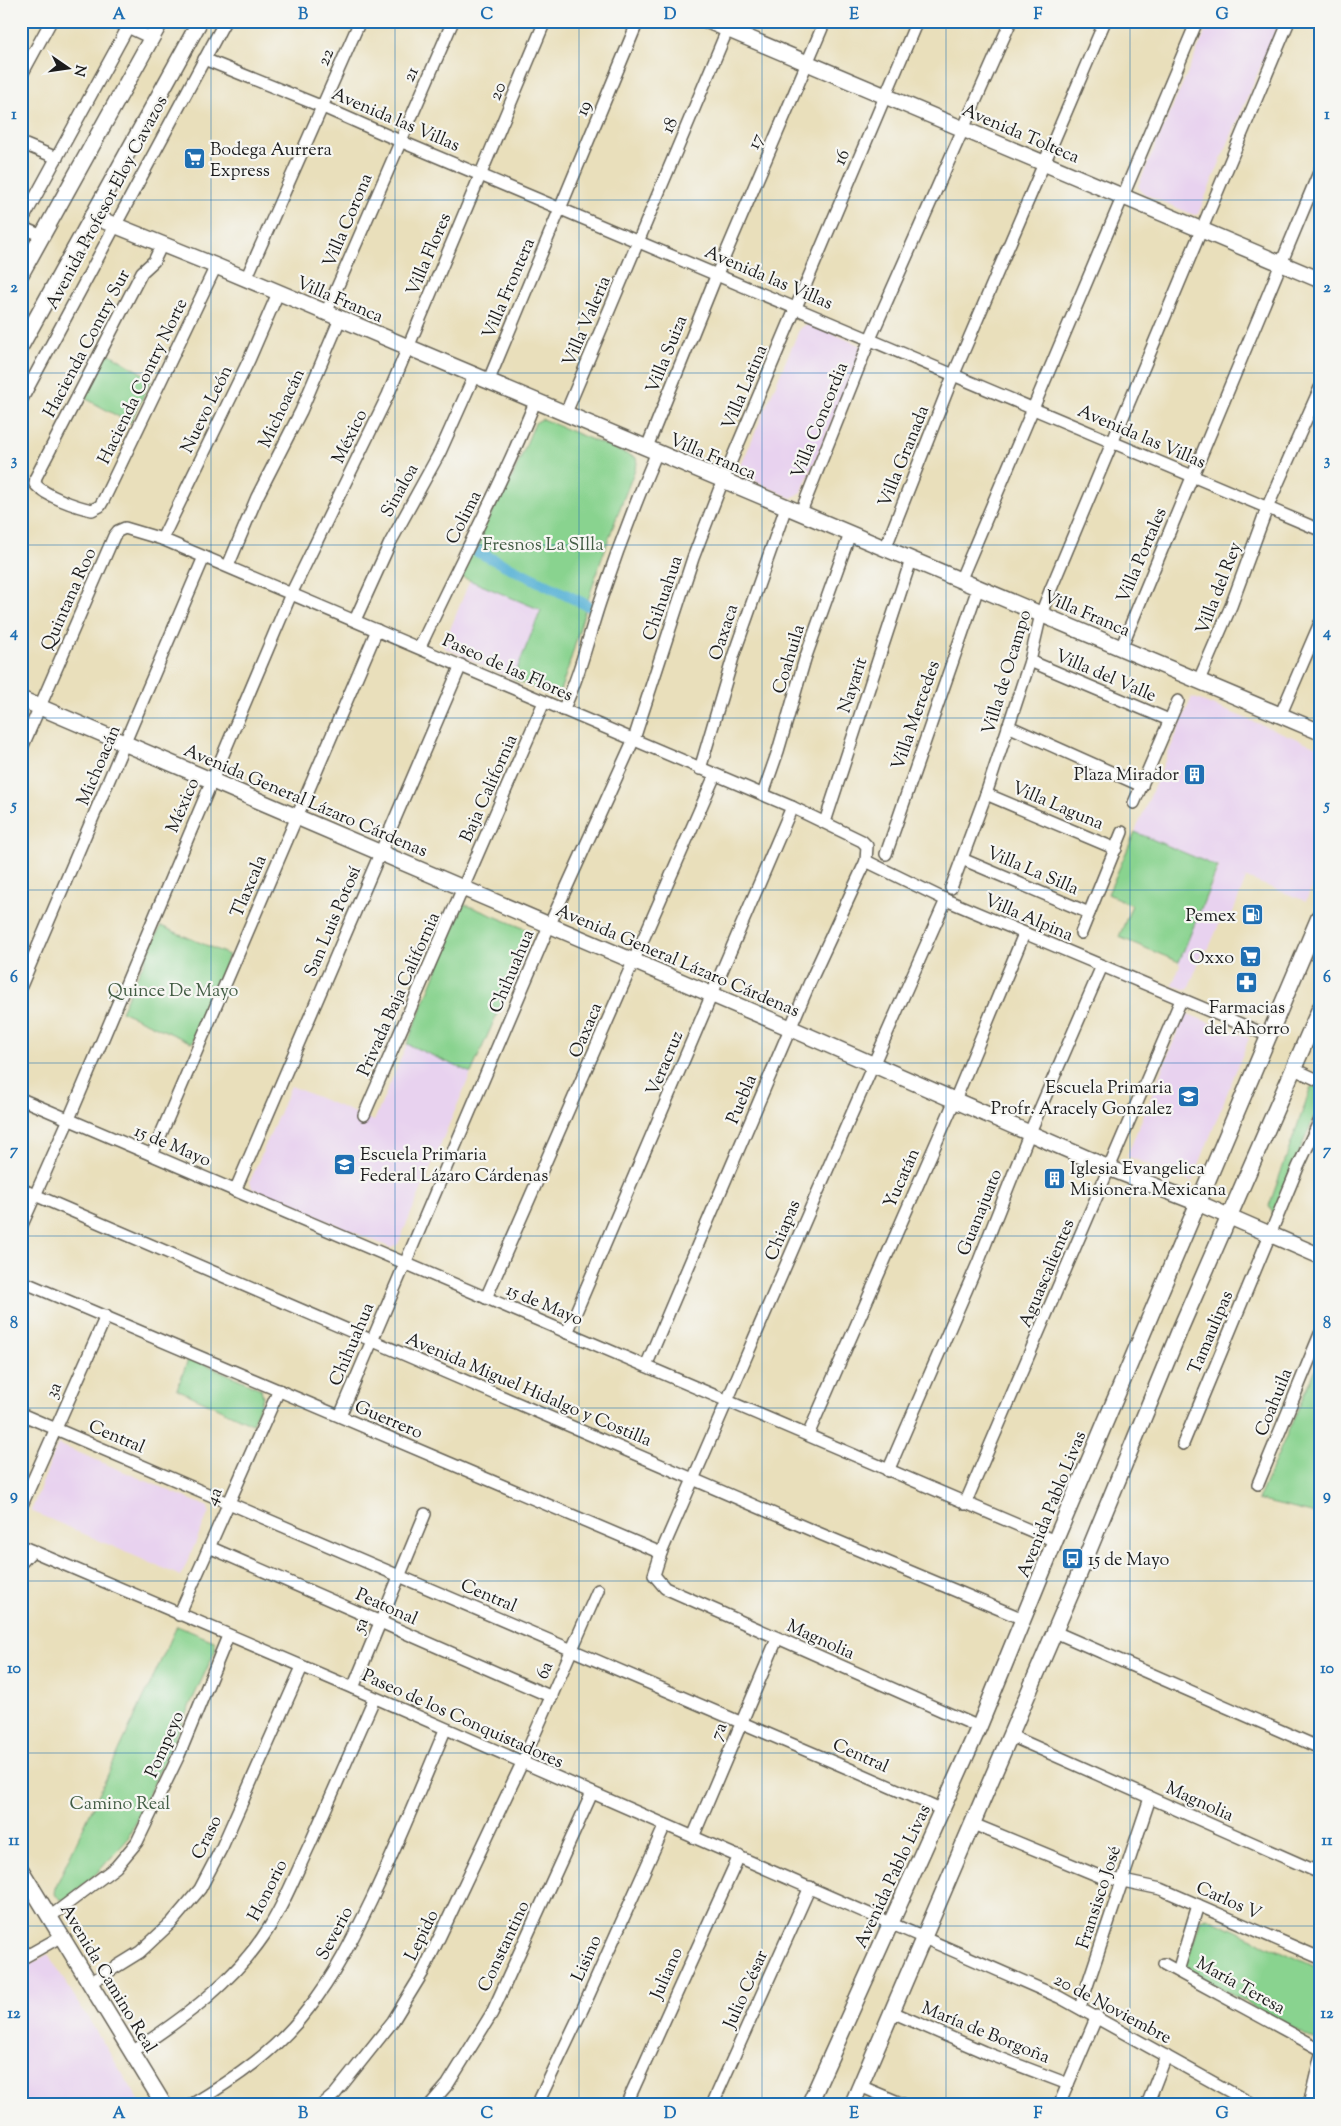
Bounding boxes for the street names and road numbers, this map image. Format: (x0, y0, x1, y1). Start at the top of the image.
street label: 22 (312, 44, 342, 71)
street label: 21 (397, 63, 427, 87)
street label: 20 (483, 78, 514, 105)
street label: Avenida las Villas (327, 82, 463, 160)
street label: Avenida Profesor Eloy Cavazos (40, 91, 175, 314)
street label: 19 (570, 97, 600, 121)
street label: Avenida Tolteca (957, 98, 1083, 171)
street label: 18 (656, 114, 686, 138)
street label: 17 (742, 130, 772, 154)
street label: 16 (828, 146, 858, 170)
street label: Villa Corona (317, 170, 380, 272)
street label: Villa Flores (401, 209, 459, 300)
street label: Villa Frontera (477, 234, 543, 343)
street label: Avenida las Villas (700, 240, 836, 318)
street label: Hacienda Contry Sur (38, 265, 138, 423)
street label: Villa Franca (292, 271, 387, 331)
street label: Villa Valeria (557, 273, 619, 371)
street label: Hacienda Contry Norte (92, 294, 195, 469)
street label: Villa Suiza (640, 312, 695, 398)
street label: Villa Latina (716, 341, 775, 434)
street label: Villa Concordia (786, 359, 856, 483)
street label: Nuevo León (175, 361, 240, 458)
street label: Michoacán (253, 365, 313, 453)
street label: Avenida las Villas (1073, 399, 1209, 477)
street label: Villa Granada (873, 402, 937, 512)
street label: México (327, 405, 375, 468)
street label: Villa Franca (665, 428, 760, 488)
street label: Sinaloa (375, 459, 426, 523)
street label: Colima (440, 487, 489, 549)
street label: Villa Portales (1111, 504, 1175, 608)
street label: Villa del Rey (1190, 539, 1249, 639)
street label: Quintana Roo (36, 544, 104, 656)
street label: Chihuahua (637, 553, 691, 645)
street label: Villa Franca (1039, 585, 1134, 645)
street label: Oaxaca (704, 601, 746, 664)
street label: Villa de Ocampo (977, 607, 1039, 738)
street label: Coahuila (767, 622, 813, 697)
street label: Paseo de las Flores (438, 628, 577, 709)
street label: Villa del Valle (1050, 644, 1160, 710)
street label: Nayarit (833, 654, 875, 717)
street label: Villa Mercedes (886, 657, 948, 774)
street label: Michoacán (71, 721, 129, 810)
street label: Baja California (454, 731, 525, 847)
street label: Avenida General Lázaro Cárdenas (179, 739, 431, 865)
street label: México (161, 774, 207, 837)
street label: Villa Laguna (1007, 776, 1107, 838)
street label: Villa La Silla (982, 841, 1082, 903)
street label: Tlaxcala (225, 852, 275, 922)
street label: San Luis Potosí (299, 862, 369, 981)
street label: Villa Alpina (980, 888, 1077, 949)
street label: Avenida General Lázaro Cárdenas (551, 899, 803, 1025)
street label: Privada Baja California (352, 909, 448, 1081)
street label: Chihuahua (484, 926, 542, 1018)
street label: Oaxaca (564, 999, 610, 1063)
street label: Veracruz (641, 1027, 691, 1100)
street label: Puebla (721, 1071, 765, 1129)
street label: 15 de Mayo (130, 1119, 215, 1175)
street label: Yucatán (878, 1144, 928, 1213)
street label: Guanajuato (952, 1165, 1010, 1260)
street label: Chiapas (759, 1196, 808, 1265)
street label: Aguascalientes (1013, 1215, 1082, 1332)
street label: 15 de Mayo (502, 1278, 587, 1334)
street label: Tamaulipas (1183, 1287, 1241, 1378)
street label: Chihuahua (324, 1299, 382, 1391)
street label: Avenida Miguel Hidalgo y Costilla (401, 1327, 655, 1455)
street label: Coahuila (1249, 1365, 1300, 1441)
street label: 3a (40, 1378, 70, 1403)
street label: Guerrero (350, 1395, 427, 1447)
street label: Central (84, 1414, 148, 1461)
street label: Avenida Pablo Livas (1012, 1428, 1094, 1582)
street label: 4a (199, 1484, 230, 1510)
street label: Central (456, 1573, 520, 1620)
street label: Peatonal (351, 1583, 422, 1633)
street label: 5a (347, 1614, 377, 1638)
street label: Magnolia (782, 1614, 858, 1667)
street label: 6a (530, 1658, 561, 1684)
street label: Paseo de los Conquistadores (357, 1664, 567, 1776)
street label: Pompeyo (140, 1707, 192, 1782)
street label: 7a (705, 1719, 735, 1745)
street label: Central (828, 1733, 892, 1781)
street label: Magnolia (1161, 1776, 1237, 1829)
street label: Avenida Pablo Livas (849, 1801, 939, 1953)
street label: Craso (186, 1811, 230, 1864)
street label: Fransisco José (1071, 1843, 1129, 1953)
street label: Honorio (242, 1855, 295, 1926)
street label: Carlos V (1191, 1876, 1265, 1928)
street label: Constantino (472, 1897, 537, 1997)
street label: Avenida Camino Real (52, 1900, 162, 2058)
street label: Severio (311, 1902, 361, 1966)
street label: Lepido (399, 1906, 446, 1966)
street label: Lisino (566, 1931, 610, 1986)
street label: Juliano (644, 1944, 691, 2005)
street label: Julio César (718, 1946, 776, 2034)
street label: María Teresa (1191, 1951, 1289, 2022)
street label: 20 de Noviembre (1049, 1968, 1176, 2052)
street label: María de Borgoña (917, 1996, 1053, 2071)

